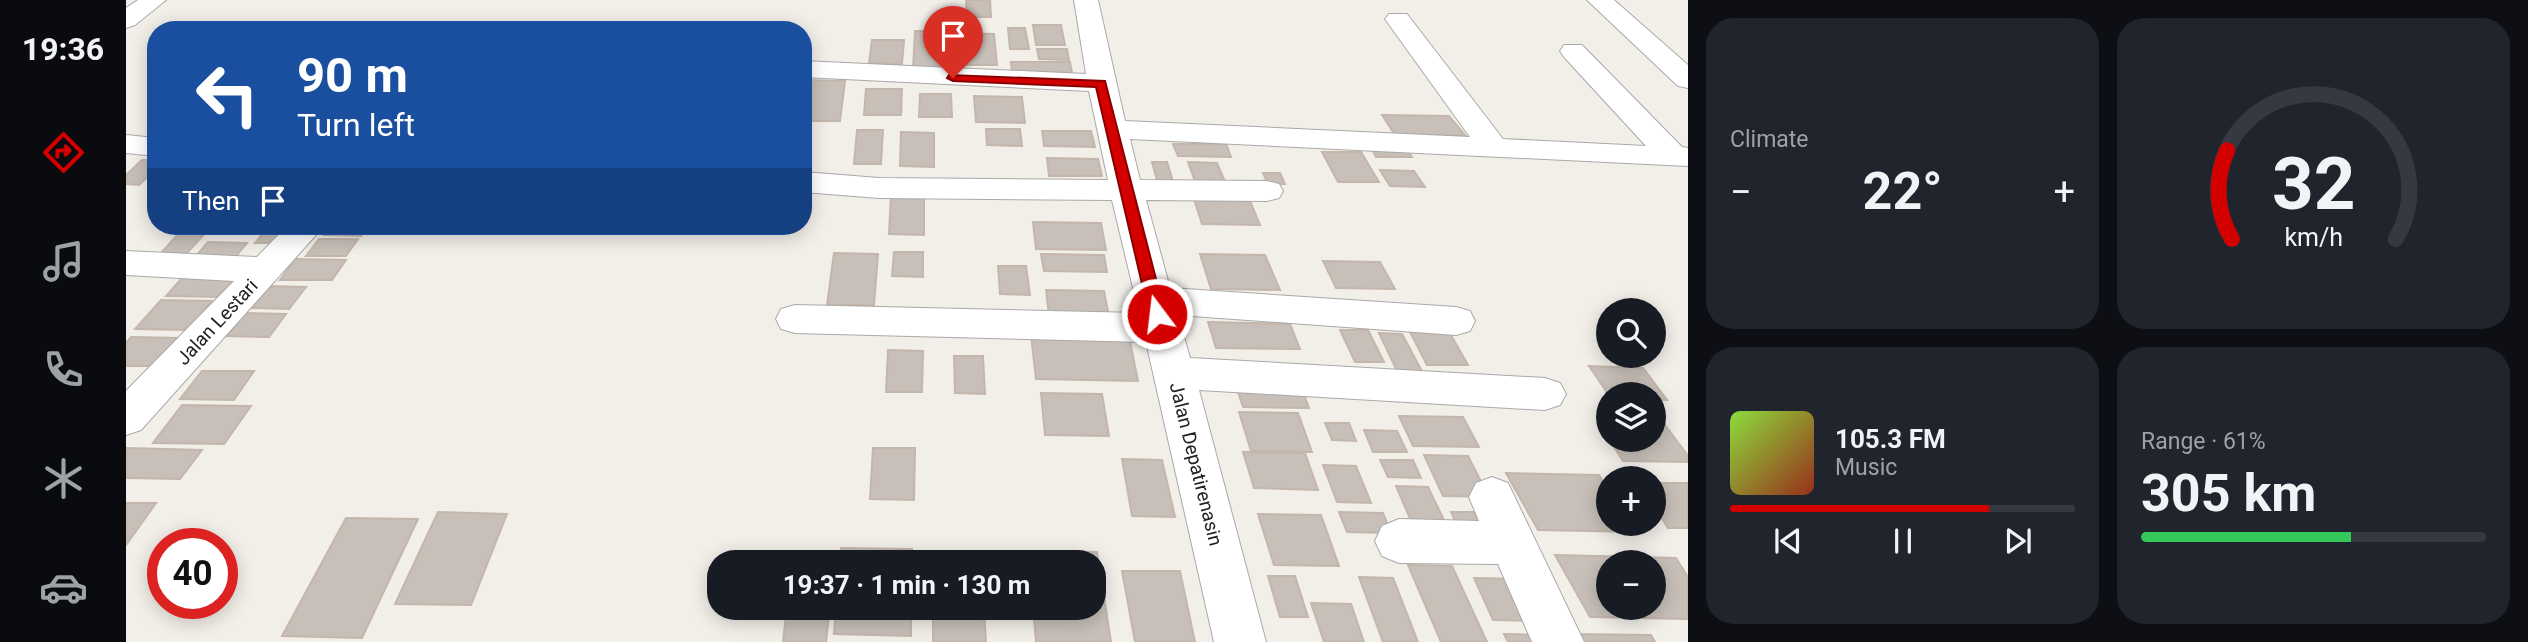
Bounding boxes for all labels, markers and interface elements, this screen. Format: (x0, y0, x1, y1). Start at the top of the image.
pin (923, 6, 983, 78)
icon: arrive (934, 17, 972, 55)
text: 19:36 (22, 30, 104, 68)
text: 90 m (297, 47, 408, 104)
icon: left (182, 49, 273, 140)
text: Turn left (297, 106, 415, 144)
text: Climate (1730, 126, 1809, 153)
icon: directions (39, 128, 88, 177)
text: 32 (2272, 142, 2355, 228)
text: 22° (1863, 161, 1943, 222)
text: − (1730, 170, 1752, 214)
text: + (2053, 170, 2075, 214)
icon: arrive (254, 182, 292, 220)
text: Then (182, 186, 240, 216)
text: km/h (2284, 223, 2343, 252)
icon: music (39, 237, 88, 286)
street label: Jalan Lestari (172, 274, 262, 370)
position arrow (1120, 277, 1194, 351)
map controls (1596, 298, 1666, 620)
button: search (1596, 298, 1666, 368)
icon: phone (39, 345, 88, 394)
street label: Jalan Depatirenasin (1165, 380, 1227, 548)
button: layers (1596, 382, 1666, 452)
text: 105.3 FM (1835, 424, 1946, 454)
text: Range · 61% (2141, 428, 2266, 455)
icon: climate (39, 454, 88, 503)
text: Music (1835, 454, 1897, 481)
text: 305 km (2141, 463, 2316, 524)
button: + (1596, 466, 1666, 536)
icon: previous (1769, 522, 1807, 560)
icon: pause (1884, 522, 1922, 560)
icon: next (1999, 522, 2037, 560)
speed limit sign: 40 (147, 528, 238, 619)
button: − (1596, 550, 1666, 620)
icon: car (39, 563, 88, 612)
text: 19:37 · 1 min · 130 m (783, 570, 1030, 600)

